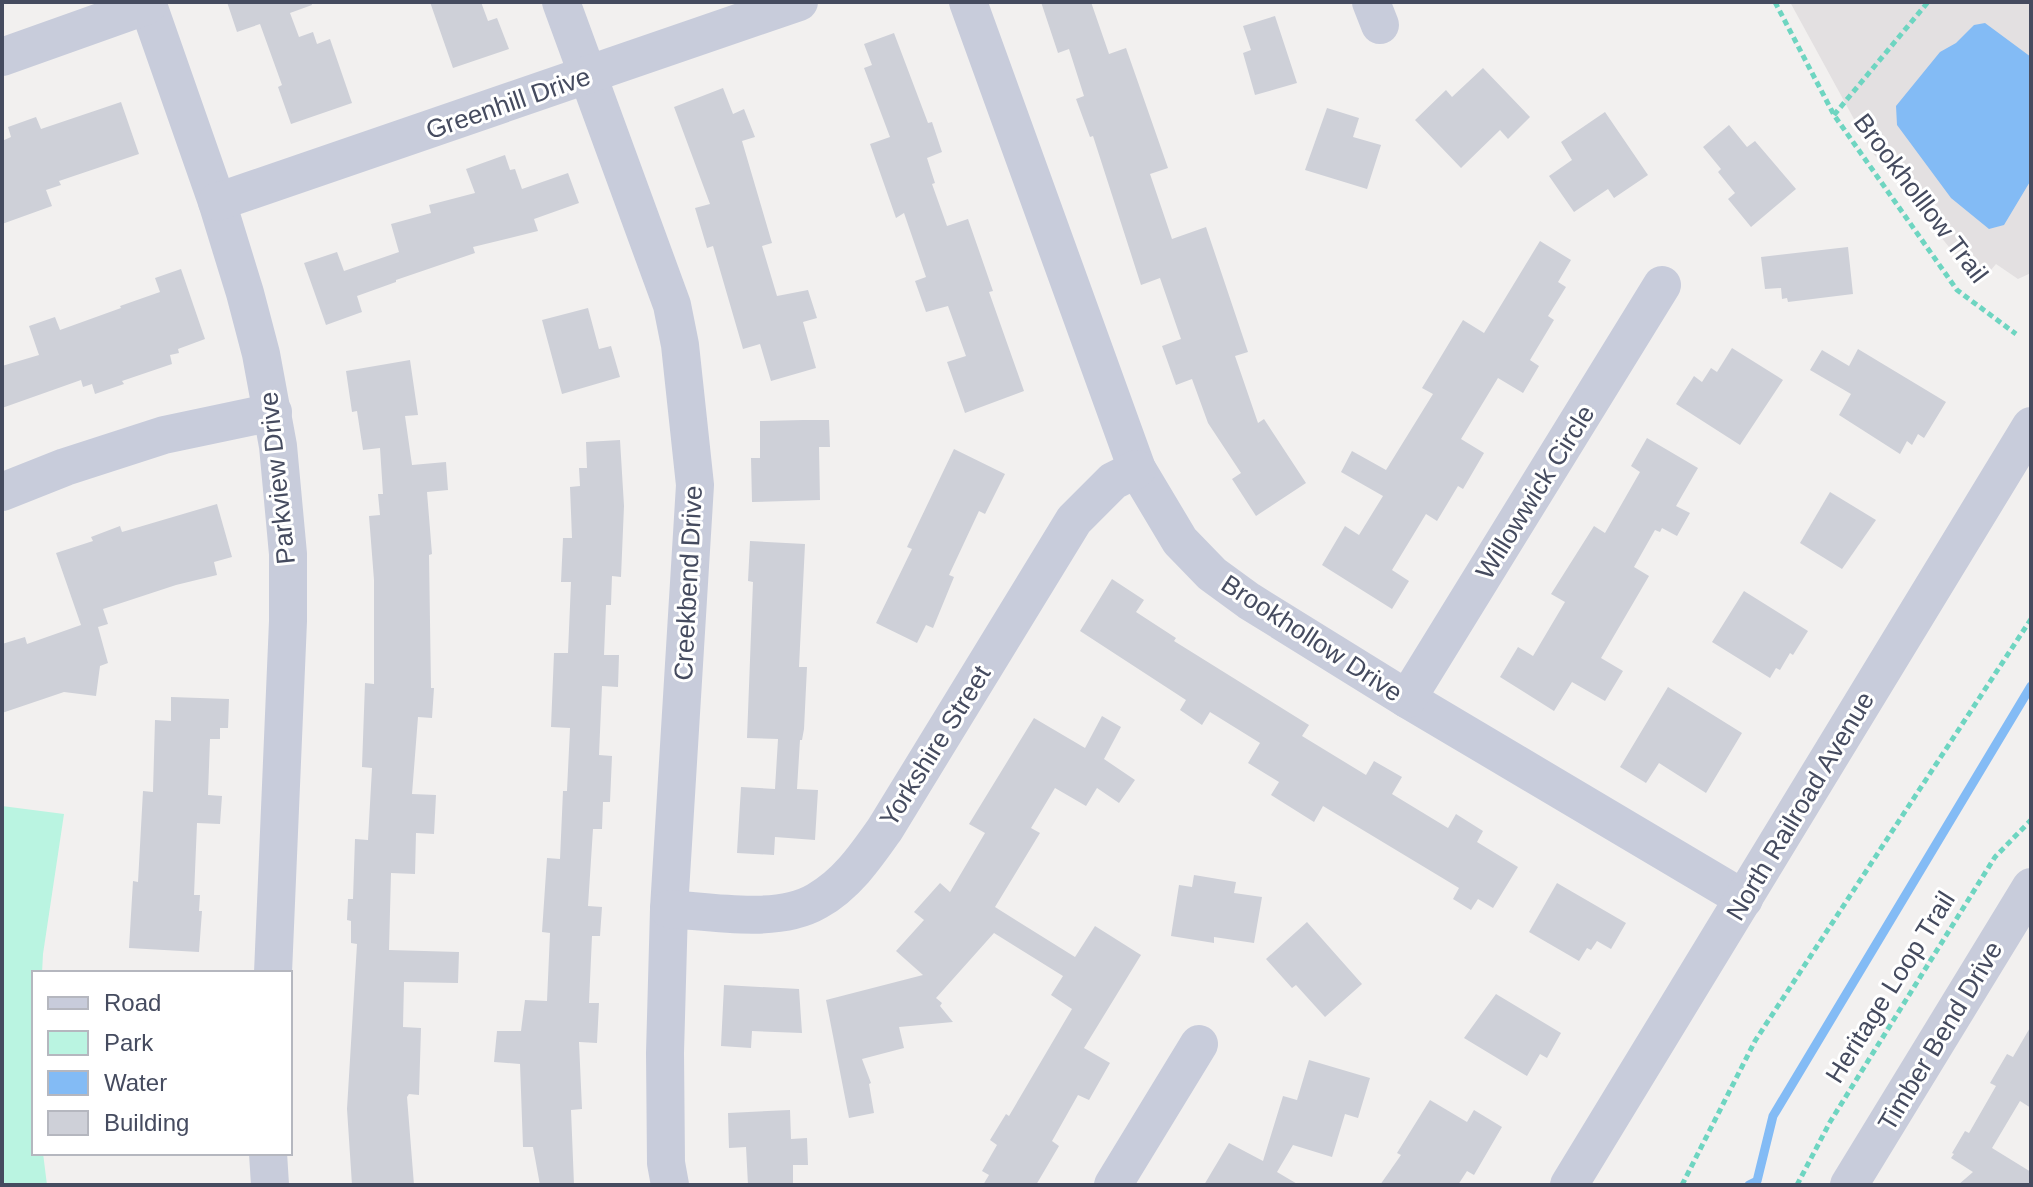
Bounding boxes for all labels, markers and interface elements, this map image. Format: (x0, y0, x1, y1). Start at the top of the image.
street label: Greenhill Drive (422, 61, 594, 145)
street label: Brookholllow Trail (1848, 108, 1994, 288)
street label: Parkview Drive (253, 390, 301, 566)
street label: Willowwick Circle (1469, 400, 1601, 584)
street label: Creekbend Drive (668, 485, 708, 681)
street label: Brookhollow Drive (1216, 568, 1408, 708)
street label: Yorkshire Street (874, 659, 997, 832)
street label: North Railroad Avenue (1720, 686, 1880, 926)
street label: Heritage Loop Trail (1819, 886, 1961, 1088)
street label: Timber Bend Drive (1872, 936, 2008, 1136)
legend (32, 971, 292, 1155)
text: Road (104, 989, 161, 1016)
text: Park (104, 1029, 154, 1056)
text: Water (104, 1069, 167, 1096)
text: Building (104, 1109, 189, 1136)

